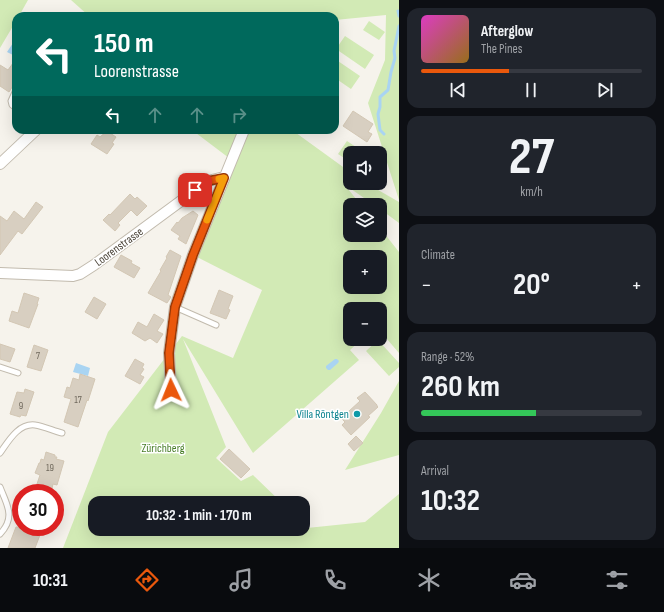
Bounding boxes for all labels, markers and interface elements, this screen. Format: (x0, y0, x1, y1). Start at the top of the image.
text: Afterglow (481, 22, 533, 41)
text: 150 m (94, 27, 154, 60)
icon: left (28, 28, 80, 80)
text: The Pines (481, 41, 522, 57)
text: Loorenstrasse (94, 61, 179, 82)
icon: previous (447, 79, 469, 101)
icon: pause (520, 79, 542, 101)
icon: next (594, 79, 616, 101)
icon: left (102, 104, 124, 126)
icon: ahead (144, 104, 166, 126)
icon: ahead (186, 104, 208, 126)
icon: right (228, 104, 250, 126)
text: 27 (509, 126, 554, 189)
map controls (343, 146, 387, 346)
button: sound (343, 146, 387, 190)
pin (178, 173, 212, 207)
icon: arrive (184, 179, 206, 201)
text: km/h (520, 184, 543, 200)
button: layers (343, 198, 387, 242)
street label: Loorenstrasse (92, 224, 146, 270)
text: Climate (421, 247, 455, 263)
button: + (343, 250, 387, 294)
text: 20° (513, 267, 550, 303)
text: − (421, 272, 432, 299)
text: + (631, 272, 642, 299)
button: − (343, 302, 387, 346)
text: Range · 52% (421, 349, 474, 365)
house number: 7 (36, 350, 40, 362)
position arrow (150, 369, 192, 411)
text: 260 km (421, 369, 500, 405)
house number: 17 (74, 394, 82, 406)
house number: 9 (19, 400, 23, 412)
place label: Villa Röntgen (296, 407, 349, 422)
marker: Villa Röntgen (352, 409, 362, 419)
park label: Zürichberg (141, 441, 185, 456)
house number: 19 (46, 462, 54, 474)
text: Arrival (421, 463, 449, 479)
text: 10:32 (421, 483, 480, 519)
speed limit sign: 30 (12, 484, 64, 536)
text: 10:32 · 1 min · 170 m (146, 506, 252, 525)
icon: directions (133, 566, 161, 594)
icon: music (227, 566, 255, 594)
icon: phone (321, 566, 349, 594)
icon: climate (415, 566, 443, 594)
icon: car (509, 566, 537, 594)
icon: filters (603, 566, 631, 594)
text: 10:31 (33, 570, 68, 591)

